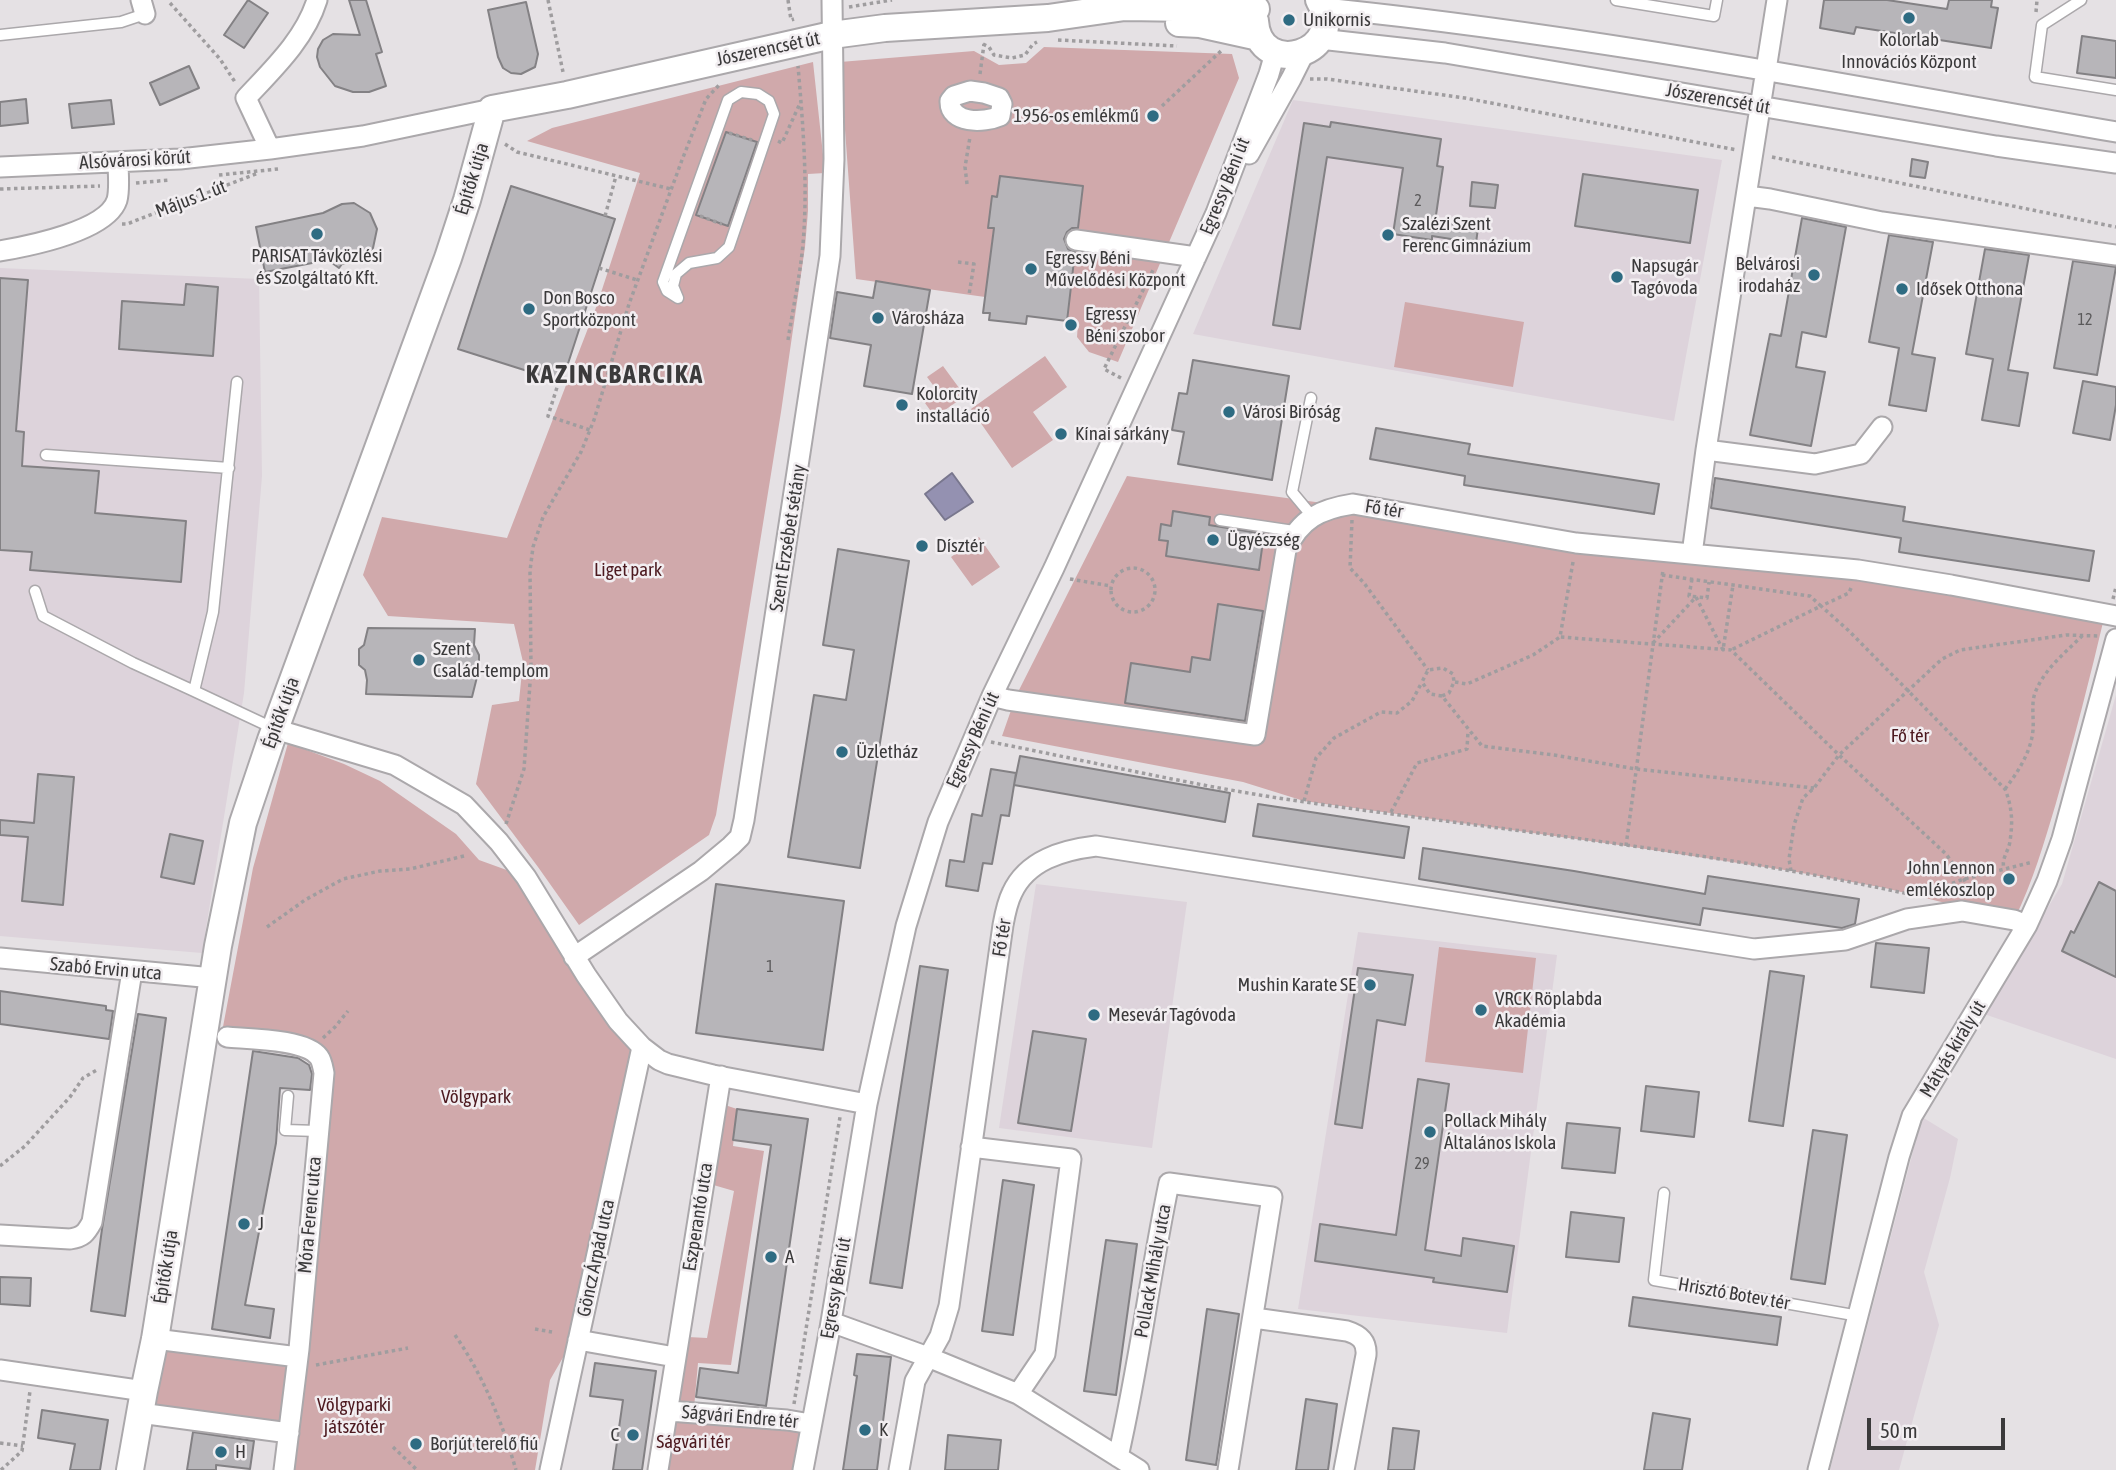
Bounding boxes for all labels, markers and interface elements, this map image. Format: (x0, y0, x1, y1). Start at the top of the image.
place label: Unikornis (1303, 9, 1371, 31)
marker: Kolorlab Innovációs Központ (1901, 10, 1917, 26)
marker: Unikornis (1281, 12, 1297, 28)
street label: Jószerencsét út (714, 27, 822, 71)
place label: Kolorlab Innovációs Központ (1841, 29, 1977, 73)
street label: Jószerencsét út (1664, 79, 1772, 119)
place label: 1956-os emlékmű (1013, 105, 1139, 127)
marker: 1956-os emlékmű (1145, 108, 1161, 124)
street label: Egressy Béni út (1195, 134, 1255, 238)
street label: Építők útja (450, 140, 494, 218)
street label: Alsóvárosi körút (79, 146, 191, 174)
street label: Május 1. út (152, 175, 230, 223)
house number: 2 (1414, 191, 1422, 211)
place label: Szalézi Szent Ferenc Gimnázium (1402, 213, 1531, 257)
marker: PARISAT Távközlési és Szolgáltató Kft. (309, 226, 325, 242)
marker: Szalézi Szent Ferenc Gimnázium (1380, 227, 1396, 243)
place label: PARISAT Távközlési és Szolgáltató Kft. (251, 245, 383, 289)
place label: Egressy Béni Művelődési Központ (1045, 247, 1185, 291)
place label: Belvárosi irodaház (1735, 253, 1800, 297)
place label: Napsugár Tagóvoda (1631, 255, 1698, 299)
marker: Egressy Béni Művelődési Központ (1023, 261, 1039, 277)
marker: Belvárosi irodaház (1806, 267, 1822, 283)
marker: Napsugár Tagóvoda (1609, 269, 1625, 285)
place label: Idősek Otthona (1916, 278, 2023, 300)
marker: Idősek Otthona (1894, 281, 1910, 297)
place label: Don Bosco Sportközpont (543, 287, 636, 331)
marker: Don Bosco Sportközpont (521, 301, 537, 317)
place label: Egressy Béni szobor (1085, 303, 1165, 347)
place label: Városháza (892, 307, 965, 329)
marker: Városháza (870, 310, 886, 326)
house number: 12 (2077, 310, 2093, 330)
marker: Egressy Béni szobor (1063, 317, 1079, 333)
district label: KAZINCBARCIKA (527, 359, 703, 391)
place label: Kolorcity installáció (916, 383, 990, 427)
marker: Kolorcity installáció (894, 397, 910, 413)
place label: Városi Biróság (1243, 401, 1340, 423)
marker: Városi Biróság (1221, 404, 1237, 420)
place label: Kínai sárkány (1075, 423, 1169, 445)
marker: Kínai sárkány (1053, 426, 1069, 442)
street label: Szent Erzsébet sétány (765, 463, 811, 613)
street label: Fő tér (1363, 495, 1405, 523)
place label: Ügyészség (1227, 529, 1300, 551)
marker: Ügyészség (1205, 532, 1221, 548)
place label: Dísztér (936, 535, 984, 557)
marker: Dísztér (914, 538, 930, 554)
park label: Liget park (594, 559, 662, 581)
place label: Szent Család-templom (433, 638, 549, 682)
marker: Szent Család-templom (411, 652, 427, 668)
street label: Építők útja (258, 674, 304, 752)
street label: Egressy Béni út (942, 688, 1004, 792)
park label: Fő tér (1891, 725, 1929, 747)
place label: Üzletház (856, 741, 918, 763)
marker: Üzletház (834, 744, 850, 760)
place label: John Lennon emlékoszlop (1906, 857, 1995, 901)
marker: John Lennon emlékoszlop (2001, 871, 2017, 887)
street label: Fő tér (988, 917, 1016, 959)
street label: Szabó Ervin utca (49, 953, 163, 985)
house number: 1 (766, 957, 774, 977)
place label: Mushin Karate SE (1238, 974, 1356, 996)
marker: Mushin Karate SE (1362, 977, 1378, 993)
place label: VRCK Röplabda Akadémia (1495, 988, 1602, 1032)
street label: Mátyás király út (1915, 996, 1991, 1102)
marker: VRCK Röplabda Akadémia (1473, 1002, 1489, 1018)
place label: Mesevár Tagóvoda (1108, 1004, 1236, 1026)
marker: Mesevár Tagóvoda (1086, 1007, 1102, 1023)
park label: Völgypark (441, 1086, 511, 1108)
place label: Pollack Mihály Általános Iskola (1444, 1110, 1556, 1154)
marker: Pollack Mihály Általános Iskola (1422, 1124, 1438, 1140)
house number: 29 (1414, 1154, 1430, 1174)
street label: Móra Ferenc utca (294, 1155, 326, 1275)
street label: Eszperantó utca (678, 1161, 718, 1273)
street label: Göncz Árpád utca (572, 1197, 620, 1319)
street label: Pollack Mihály utca (1130, 1202, 1176, 1340)
place label: J (258, 1213, 264, 1235)
marker: J (236, 1216, 252, 1232)
street label: Építők útja (149, 1228, 183, 1306)
street label: Egressy Béni út (816, 1235, 856, 1341)
place label: A (785, 1246, 794, 1268)
marker: A (763, 1249, 779, 1265)
street label: Hrisztó Botev tér (1676, 1273, 1792, 1315)
park label: Völgyparki játszótér (317, 1394, 391, 1438)
street label: Ságvári Endre tér (681, 1401, 799, 1433)
scale bar (1871, 1404, 2009, 1448)
text: 50 m (1880, 1418, 1918, 1442)
place label: K (879, 1419, 888, 1441)
marker: K (857, 1422, 873, 1438)
place label: C (610, 1424, 619, 1446)
marker: C (625, 1427, 641, 1443)
park label: Ságvári tér (656, 1431, 730, 1453)
place label: Borjút terelő fiú (430, 1433, 538, 1455)
marker: Borjút terelő fiú (408, 1436, 424, 1452)
place label: H (235, 1441, 246, 1463)
marker: H (213, 1444, 229, 1460)

